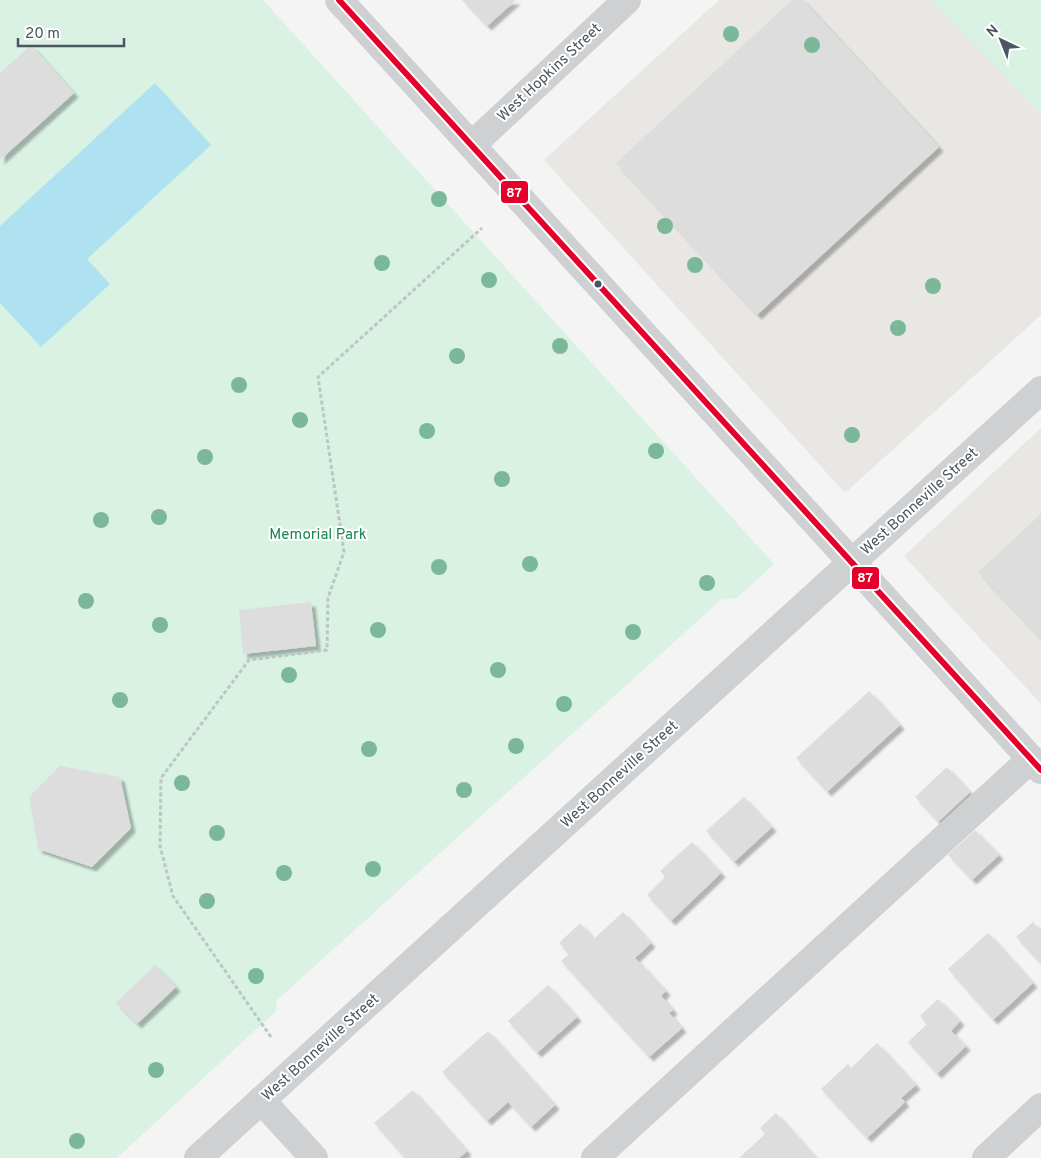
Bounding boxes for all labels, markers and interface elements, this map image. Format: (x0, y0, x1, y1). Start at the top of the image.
scale bar (18, 15, 124, 47)
north arrow (976, 15, 1026, 65)
street label: West Hopkins Street (494, 20, 606, 126)
text: N (984, 22, 1003, 41)
text: 20 m (25, 25, 60, 44)
line badge: 87 (500, 180, 529, 204)
text: 87 (506, 185, 522, 202)
unlabelled marker (593, 279, 603, 289)
street label: West Bonneville Street (857, 444, 983, 560)
park label: Memorial Park (269, 526, 367, 545)
line badge: 87 (851, 566, 880, 590)
text: 87 (857, 570, 873, 587)
street label: West Bonneville Street (557, 717, 683, 833)
street label: West Bonneville Street (258, 990, 384, 1106)

